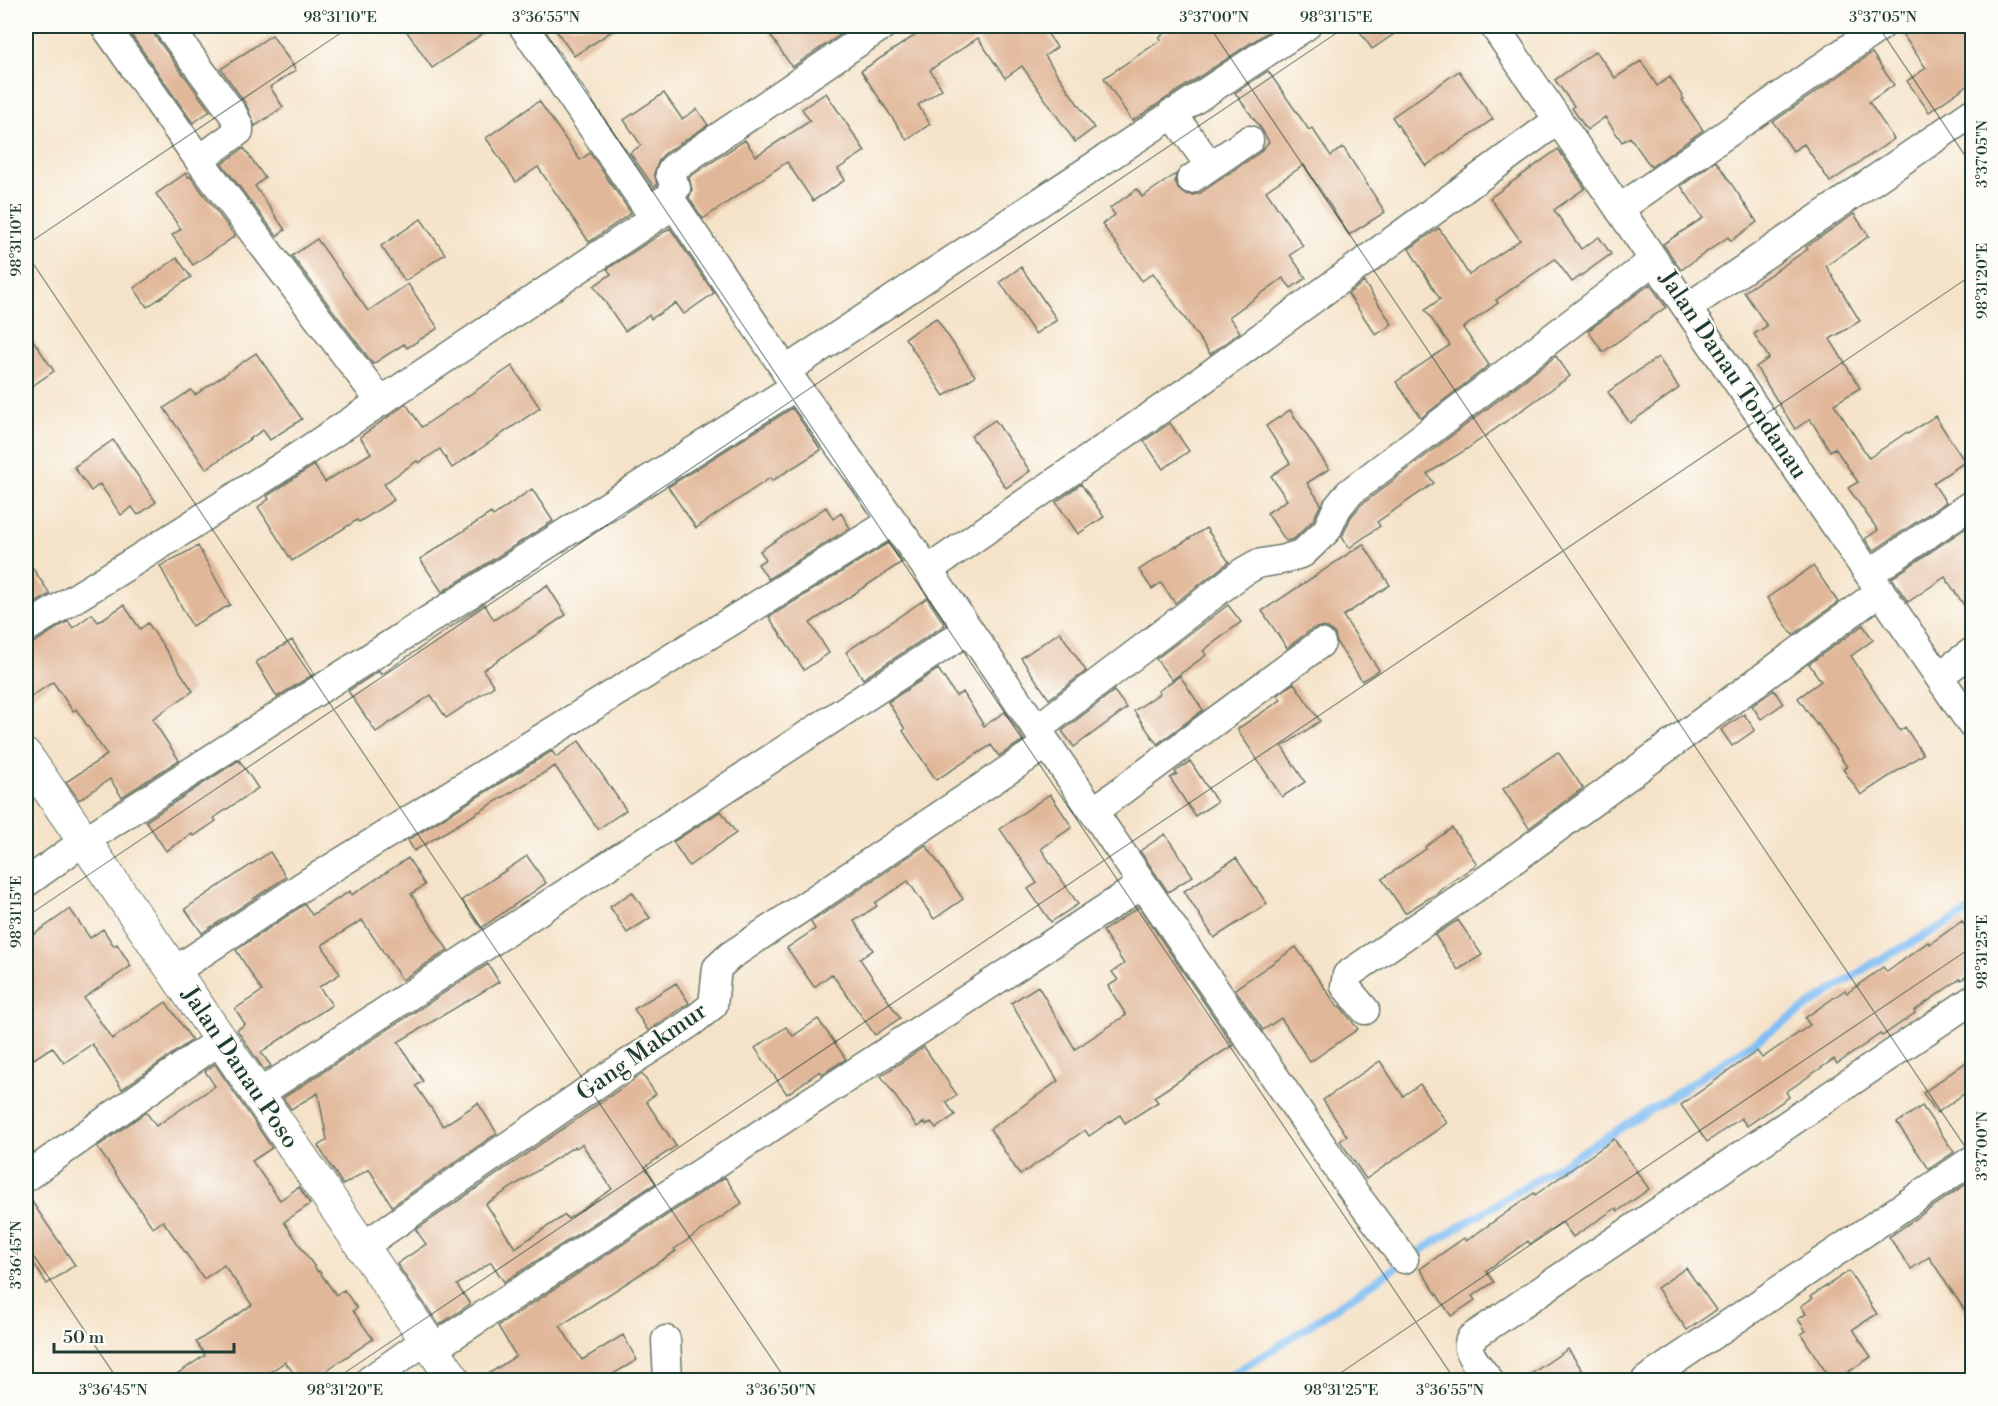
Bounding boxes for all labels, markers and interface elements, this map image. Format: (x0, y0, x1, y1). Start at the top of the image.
text: 98°31'10"E (303, 8, 377, 27)
text: 3°36'55"N (512, 8, 580, 27)
text: 3°37'00"N (1179, 8, 1249, 27)
text: 98°31'15"E (1300, 8, 1372, 27)
text: 3°37'05"N (1849, 8, 1917, 27)
text: 3°37'05"N (1973, 120, 1992, 188)
text: 98°31'10"E (7, 203, 26, 277)
text: 98°31'20"E (1973, 243, 1992, 319)
street label: Jalan Danau Tondanau (1651, 264, 1814, 485)
text: 98°31'15"E (7, 876, 26, 948)
text: 98°31'25"E (1973, 915, 1992, 989)
street label: Jalan Danau Poso (174, 980, 305, 1155)
street label: Gang Makmur (571, 996, 713, 1108)
text: 3°37'00"N (1973, 1111, 1992, 1181)
text: 3°36'45"N (7, 1221, 26, 1289)
scale bar (54, 1316, 234, 1354)
text: 50 m (63, 1326, 105, 1349)
text: 3°36'45"N (79, 1381, 147, 1400)
text: 98°31'20"E (307, 1381, 383, 1400)
text: 3°36'50"N (746, 1381, 816, 1400)
text: 98°31'25"E (1304, 1381, 1378, 1400)
text: 3°36'55"N (1416, 1381, 1484, 1400)

